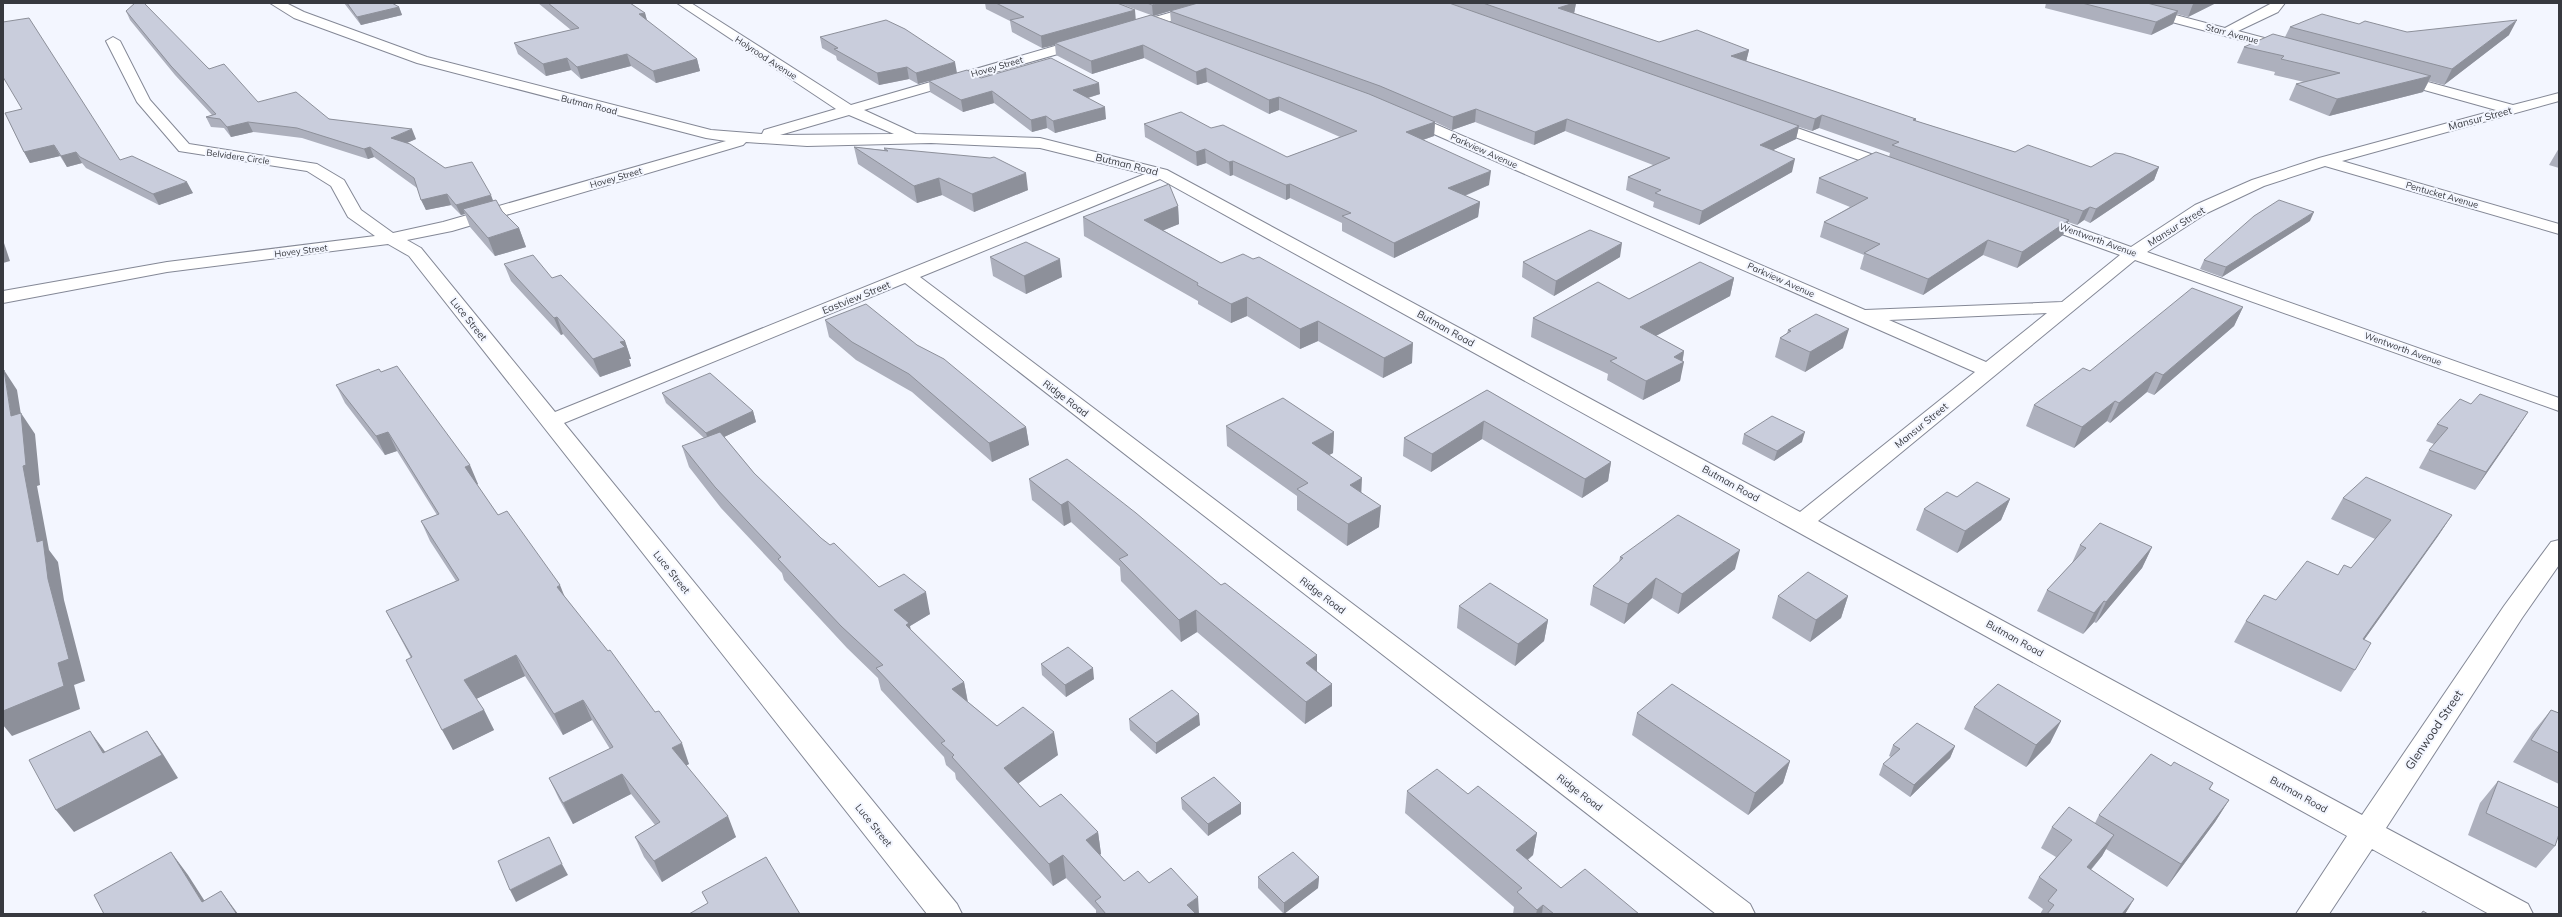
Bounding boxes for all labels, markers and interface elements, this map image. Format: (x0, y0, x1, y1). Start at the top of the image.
street label: Starr Avenue (2204, 21, 2260, 46)
street label: Holyrood Avenue (733, 33, 799, 83)
street label: Hovey Street (970, 54, 1024, 80)
street label: Butman Road (560, 92, 618, 117)
street label: Mansur Street (2447, 104, 2514, 133)
street label: Parkview Avenue (1449, 131, 1519, 170)
street label: Belvidere Circle (206, 147, 271, 166)
street label: Butman Road (1094, 150, 1159, 179)
street label: Hovey Street (589, 165, 643, 191)
street label: Pentucket Avenue (2405, 179, 2480, 210)
street label: Mansur Street (2145, 203, 2208, 249)
street label: Wentworth Avenue (2058, 220, 2138, 259)
street label: Hovey Street (274, 242, 328, 260)
street label: Parkview Avenue (1746, 260, 1816, 299)
street label: Eastview Street (820, 278, 893, 317)
street label: Luce Street (447, 295, 490, 344)
street label: Butman Road (1415, 307, 1477, 350)
street label: Wentworth Avenue (2363, 329, 2443, 368)
street label: Ridge Road (1040, 377, 1091, 420)
street label: Mansur Street (1892, 400, 1951, 451)
street label: Butman Road (1700, 462, 1762, 505)
street label: Luce Street (650, 548, 693, 597)
street label: Ridge Road (1297, 574, 1348, 617)
street label: Butman Road (1984, 617, 2046, 660)
street label: Glenwood Street (2401, 687, 2466, 772)
street label: Ridge Road (1554, 771, 1605, 814)
street label: Butman Road (2268, 773, 2330, 816)
street label: Luce Street (852, 801, 895, 850)

